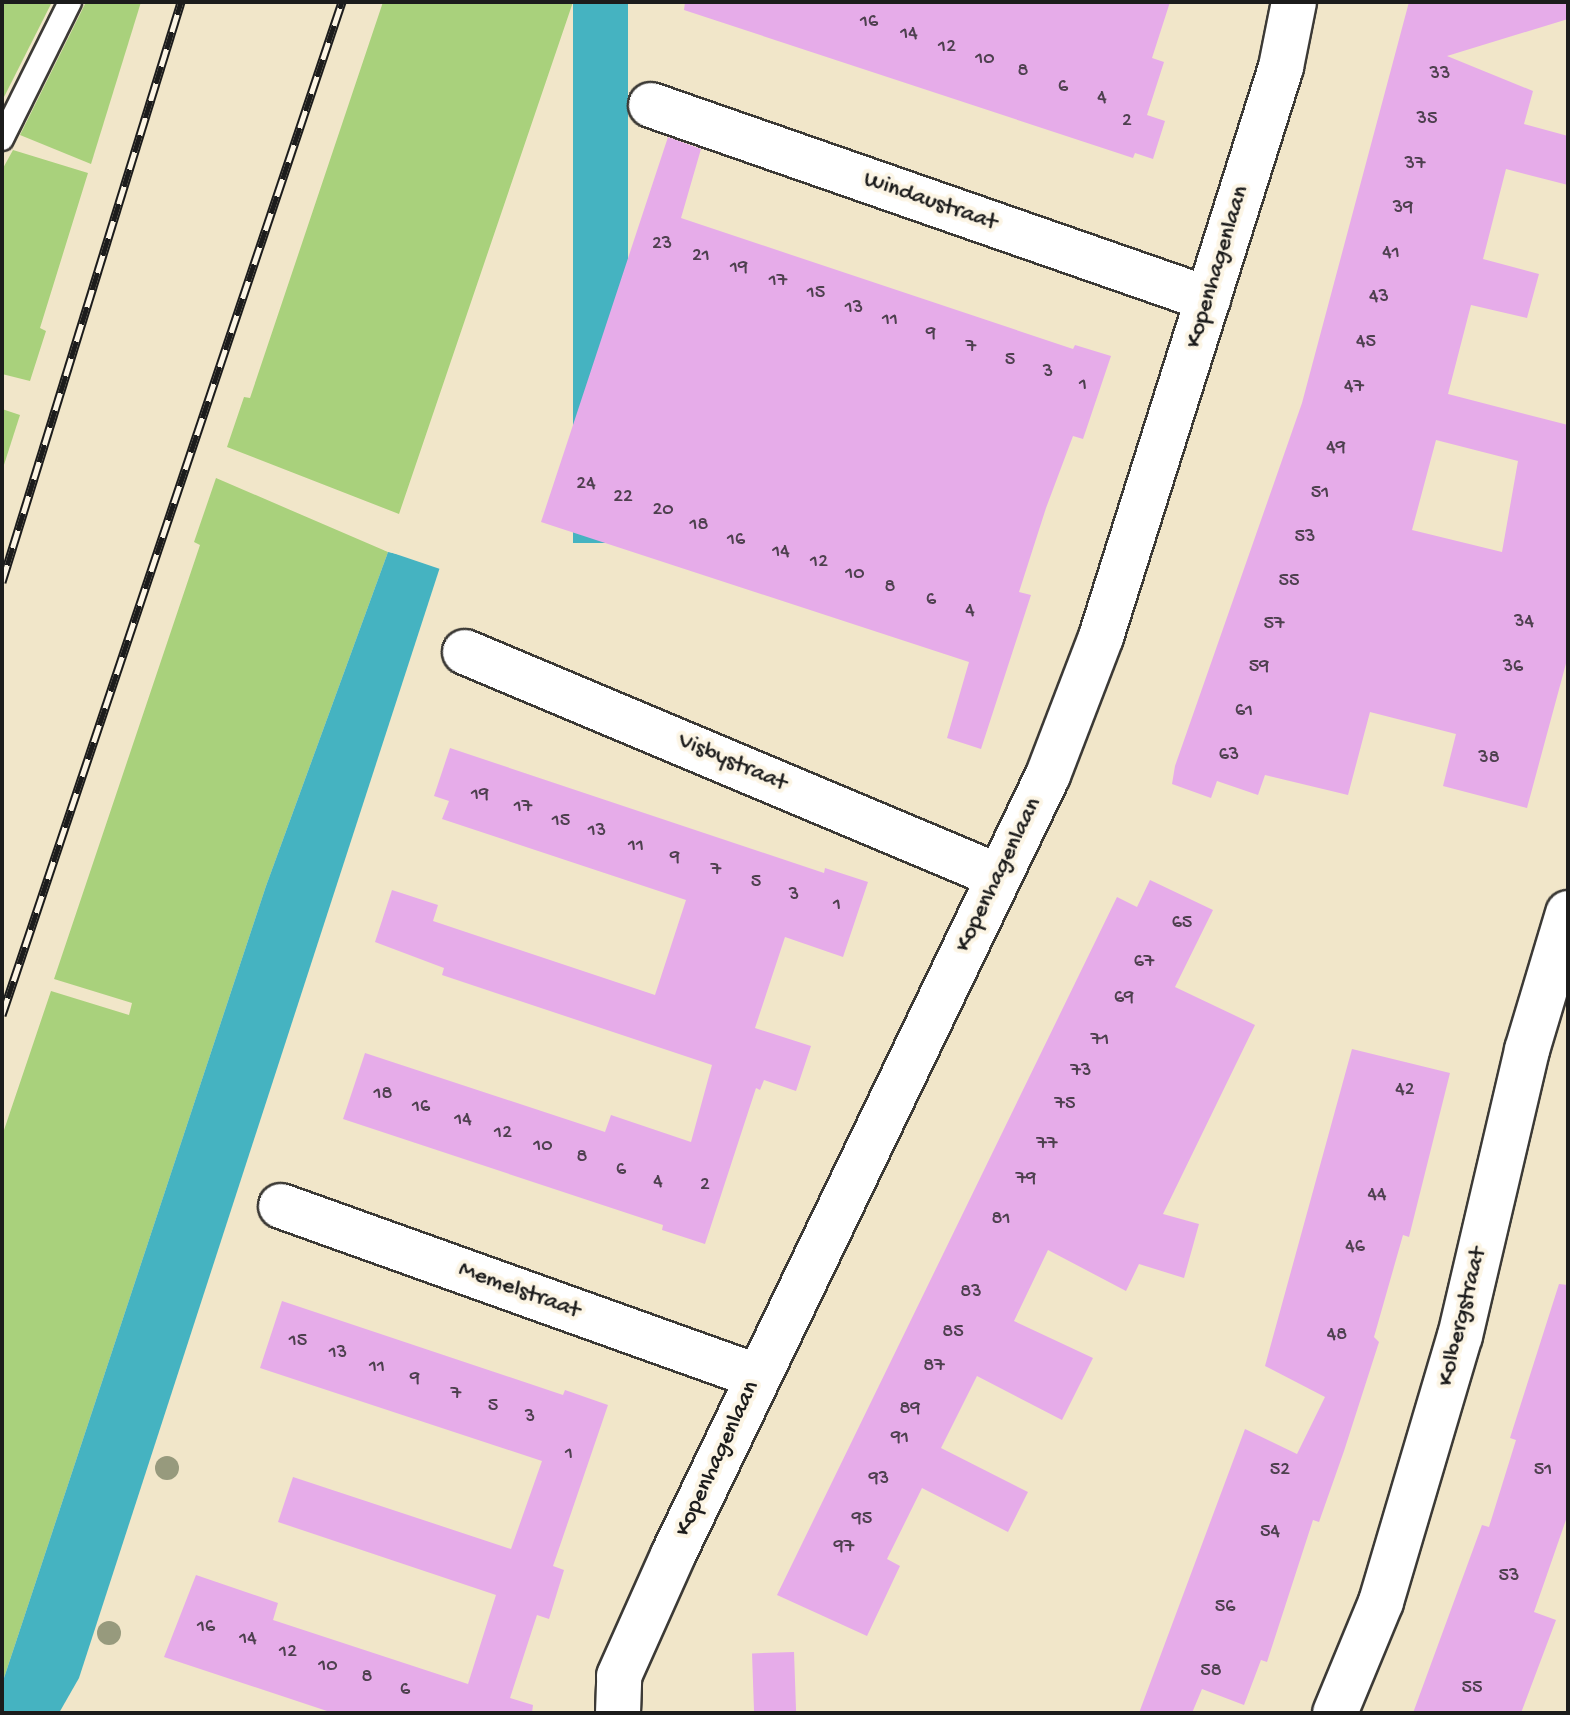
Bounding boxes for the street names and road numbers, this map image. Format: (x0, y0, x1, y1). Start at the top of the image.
street label: Windaustraat (859, 166, 1001, 238)
street label: Kopenhagenlaan (1180, 182, 1256, 352)
street label: Visbystraat (673, 727, 791, 799)
street label: Kopenhagenlaan (949, 793, 1049, 957)
street label: Kolbergstraat (1432, 1245, 1494, 1389)
street label: Memelstraat (454, 1256, 584, 1326)
street label: Kopenhagenlaan (669, 1377, 767, 1541)

